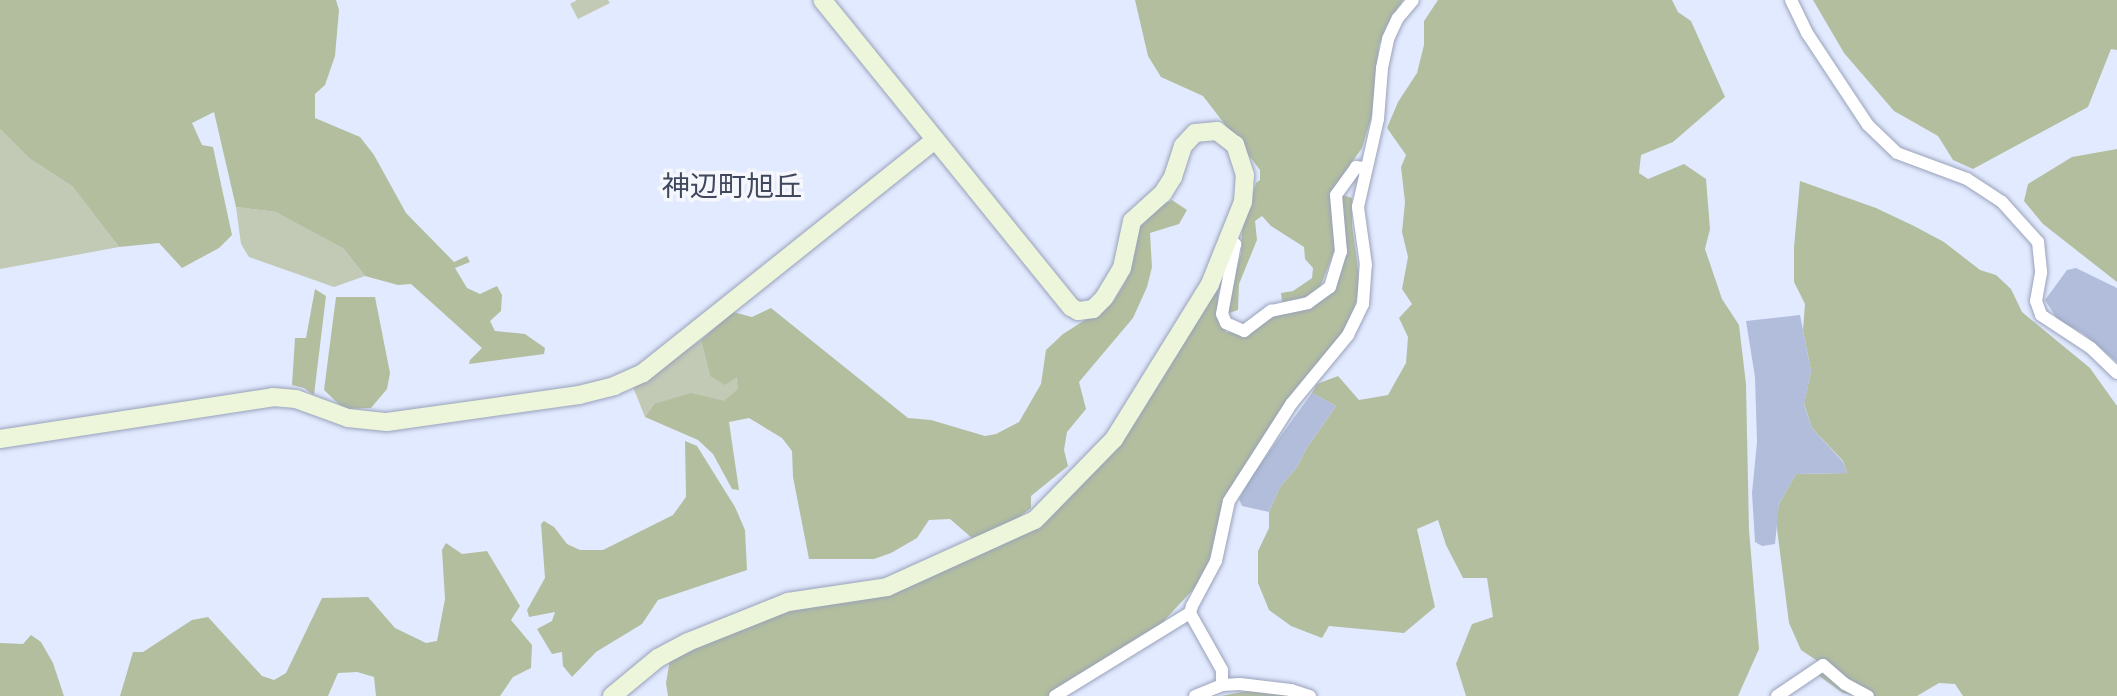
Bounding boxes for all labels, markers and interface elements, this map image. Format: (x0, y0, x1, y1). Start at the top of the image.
district label: 神辺町旭丘 (662, 170, 802, 204)

